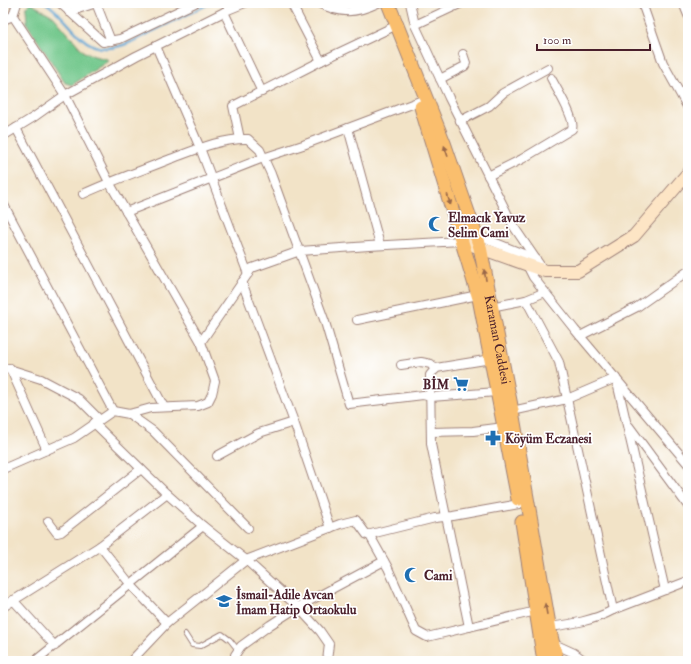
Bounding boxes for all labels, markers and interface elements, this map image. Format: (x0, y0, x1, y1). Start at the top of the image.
scale bar (537, 26, 650, 52)
text: 100 m (543, 33, 572, 48)
one-way arrow (443, 144, 449, 156)
one-way arrow (446, 194, 452, 206)
place label: Elmacık Yavuz Selim Cami (448, 210, 526, 241)
mosque icon: Elmacık Yavuz Selim Cami (427, 215, 445, 233)
one-way arrow (482, 269, 488, 281)
street label: Karaman Caddesi (481, 294, 514, 386)
supermarket icon: BİM (452, 375, 470, 393)
place label: BİM (423, 376, 449, 393)
pharmacy icon: Köyüm Eczanesi (484, 429, 502, 447)
place label: Köyüm Eczanesi (505, 431, 592, 448)
mosque icon: Cami (403, 566, 421, 584)
place label: Cami (424, 568, 453, 584)
place label: İsmail-Adile Avcan İmam Hatip Ortaokulu (236, 586, 357, 619)
school or university icon: İsmail-Adile Avcan İmam Hatip Ortaokulu (215, 592, 233, 610)
one-way arrow (543, 603, 549, 615)

